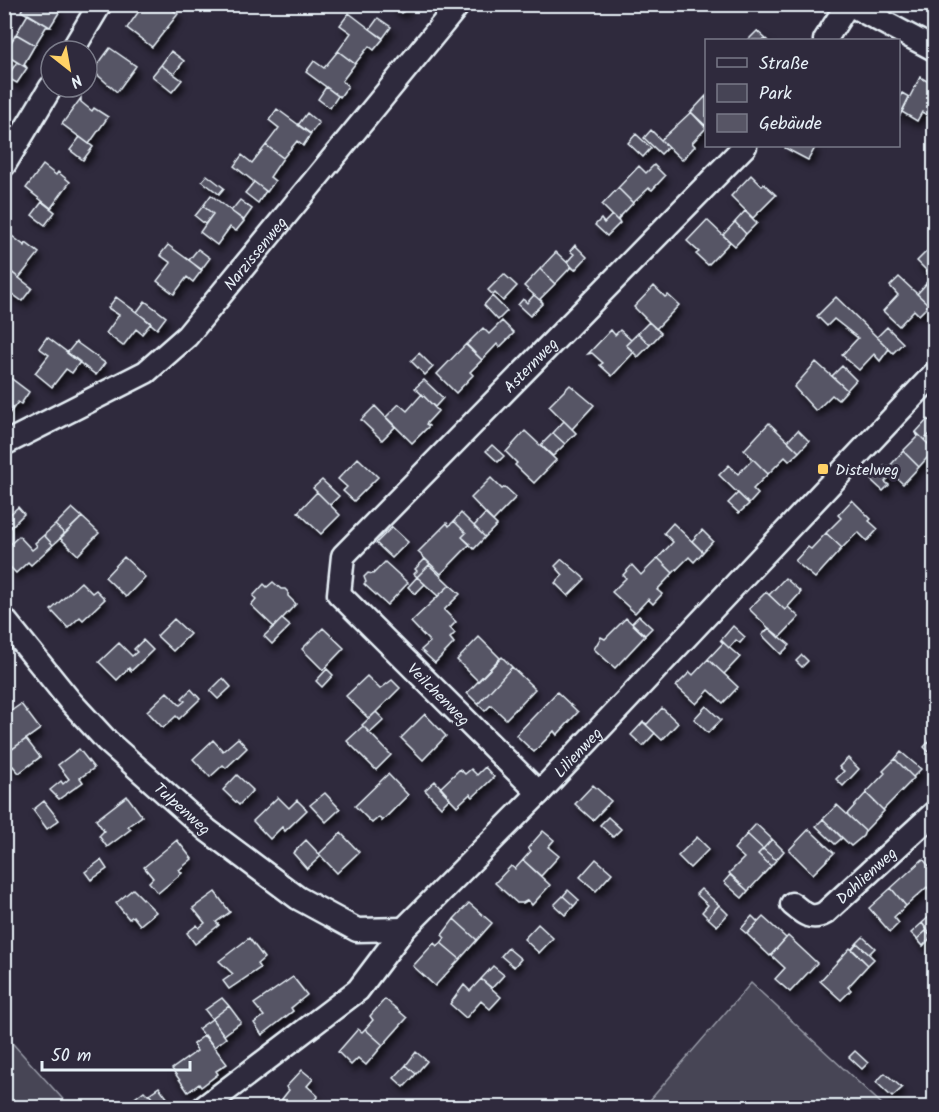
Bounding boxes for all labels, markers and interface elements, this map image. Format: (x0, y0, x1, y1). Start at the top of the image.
north arrow (39, 39, 99, 99)
legend (705, 39, 900, 147)
text: Straße (759, 50, 809, 79)
text: N (65, 67, 87, 94)
text: Park (759, 80, 792, 109)
text: Gebäude (759, 110, 822, 139)
street label: Narzissenweg (218, 211, 294, 297)
street label: Asternweg (498, 332, 565, 399)
place label: Distelweg (835, 458, 899, 483)
marker: Distelweg (816, 462, 830, 476)
street label: Veilchenweg (401, 658, 475, 732)
street label: Lilienweg (548, 722, 609, 784)
street label: Tulpenweg (147, 777, 216, 842)
street label: Dahlienweg (831, 842, 903, 911)
scale bar (42, 1034, 190, 1072)
text: 50 m (51, 1042, 91, 1071)

